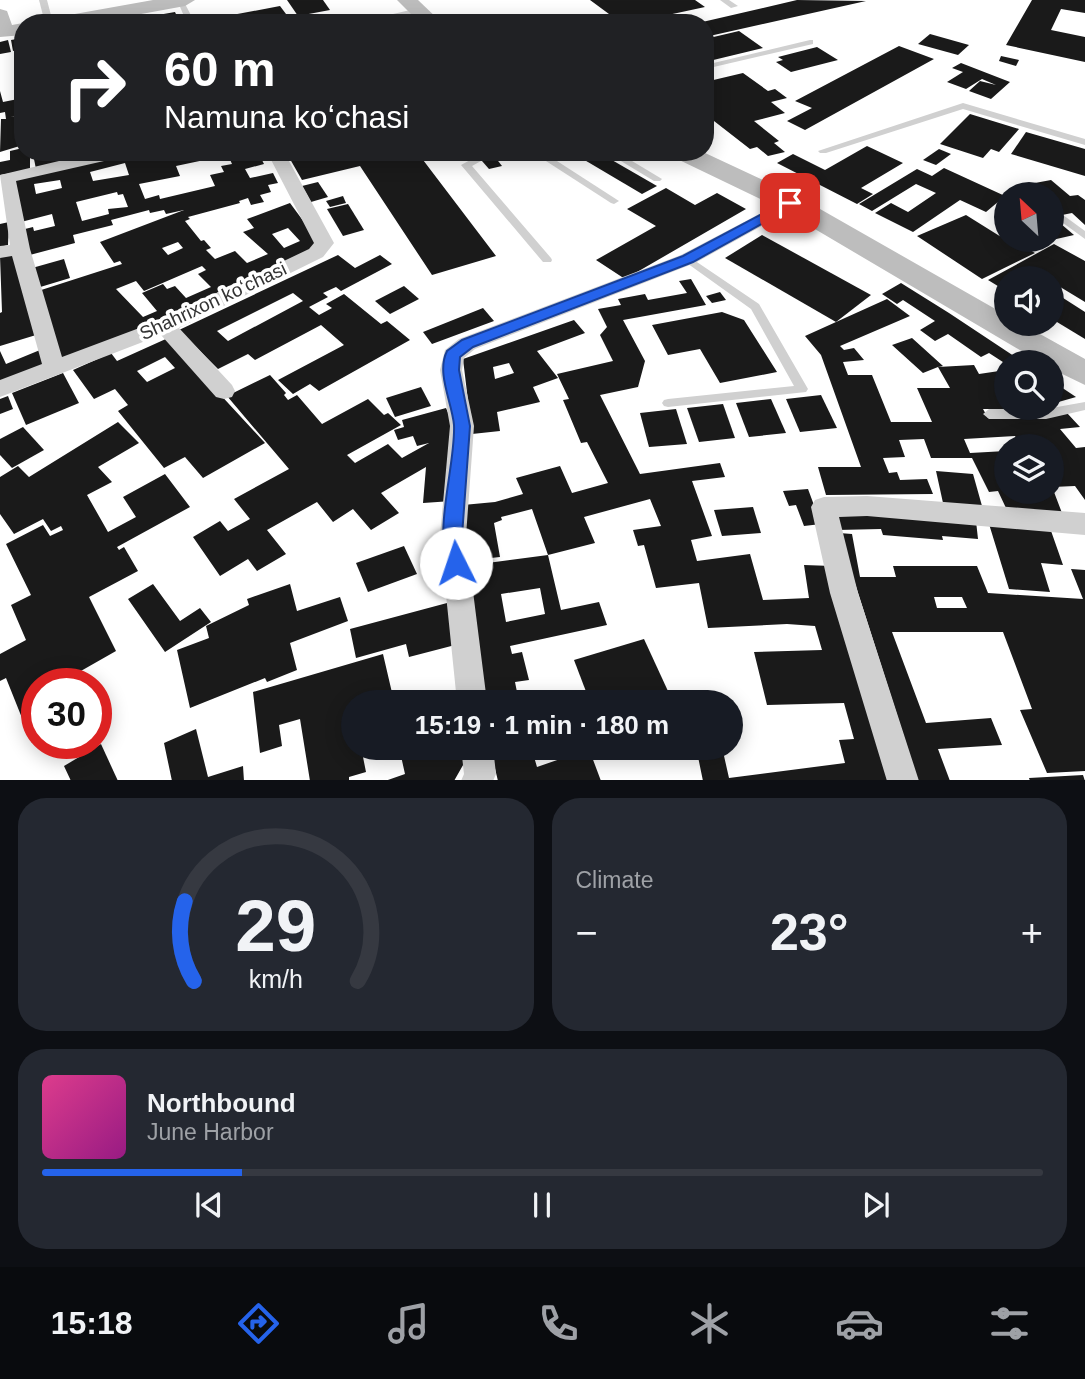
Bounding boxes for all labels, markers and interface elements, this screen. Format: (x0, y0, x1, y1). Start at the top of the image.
icon: right (49, 42, 140, 133)
text: 60 m (164, 42, 276, 96)
text: Namuna koʻchasi (164, 99, 409, 135)
pin (760, 173, 820, 233)
north arrow (994, 182, 1064, 252)
map controls (994, 182, 1064, 504)
icon: arrive (771, 184, 809, 222)
street label: Shahrixon koʻchasi (136, 258, 290, 344)
button: sound (994, 266, 1064, 336)
button: search (994, 350, 1064, 420)
button: layers (994, 434, 1064, 504)
position arrow (419, 526, 493, 600)
speed limit sign: 30 (21, 668, 112, 759)
text: 15:19 · 1 min · 180 m (415, 710, 669, 740)
text: Climate (576, 867, 653, 893)
text: 29 (235, 885, 316, 966)
text: 23° (770, 903, 849, 961)
text: − (576, 912, 598, 954)
text: + (1021, 912, 1043, 954)
text: km/h (249, 964, 303, 992)
text: Northbound (147, 1088, 296, 1118)
text: June Harbor (147, 1119, 274, 1145)
icon: previous (190, 1186, 228, 1224)
icon: pause (523, 1186, 561, 1224)
icon: next (857, 1186, 895, 1224)
icon: directions (234, 1299, 283, 1348)
icon: music (384, 1299, 433, 1348)
icon: phone (534, 1299, 583, 1348)
icon: climate (685, 1299, 734, 1348)
icon: car (835, 1299, 884, 1348)
icon: filters (985, 1299, 1034, 1348)
text: 15:18 (51, 1305, 132, 1341)

